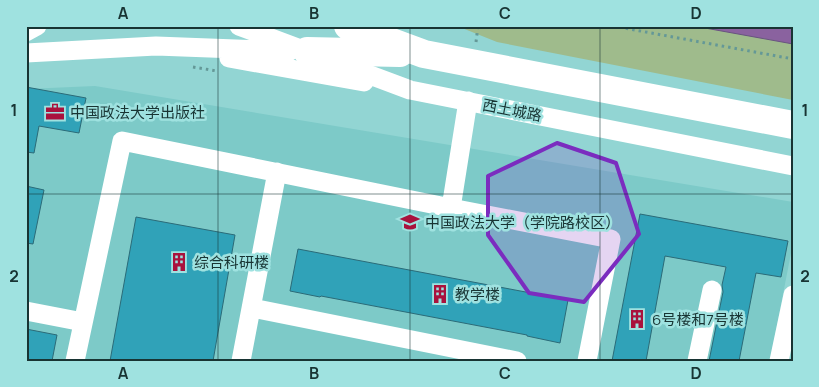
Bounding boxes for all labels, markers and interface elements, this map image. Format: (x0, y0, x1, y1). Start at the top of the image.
text: A (118, 2, 129, 24)
text: B (309, 2, 319, 24)
text: C (499, 2, 511, 24)
text: D (690, 2, 702, 24)
street label: 西土城路 (481, 94, 543, 126)
text: 1 (10, 99, 18, 121)
text: 1 (801, 99, 809, 121)
office icon: 中国政法大学出版社 (44, 101, 66, 123)
place label: 中国政法大学出版社 (70, 102, 205, 123)
school or university icon: 中国政法大学（学院路校区） (399, 211, 421, 233)
place label: 中国政法大学（学院路校区） (425, 212, 620, 233)
building icon: 综合科研楼 (168, 251, 190, 273)
place label: 综合科研楼 (194, 252, 269, 273)
text: 2 (9, 265, 19, 287)
text: 2 (800, 265, 810, 287)
building icon: 教学楼 (429, 283, 451, 305)
place label: 教学楼 (455, 284, 500, 305)
building icon: 6号楼和7号楼 (626, 308, 648, 330)
place label: 6号楼和7号楼 (652, 309, 744, 330)
text: A (118, 362, 129, 384)
text: B (309, 362, 319, 384)
text: C (499, 362, 511, 384)
text: D (690, 362, 702, 384)

